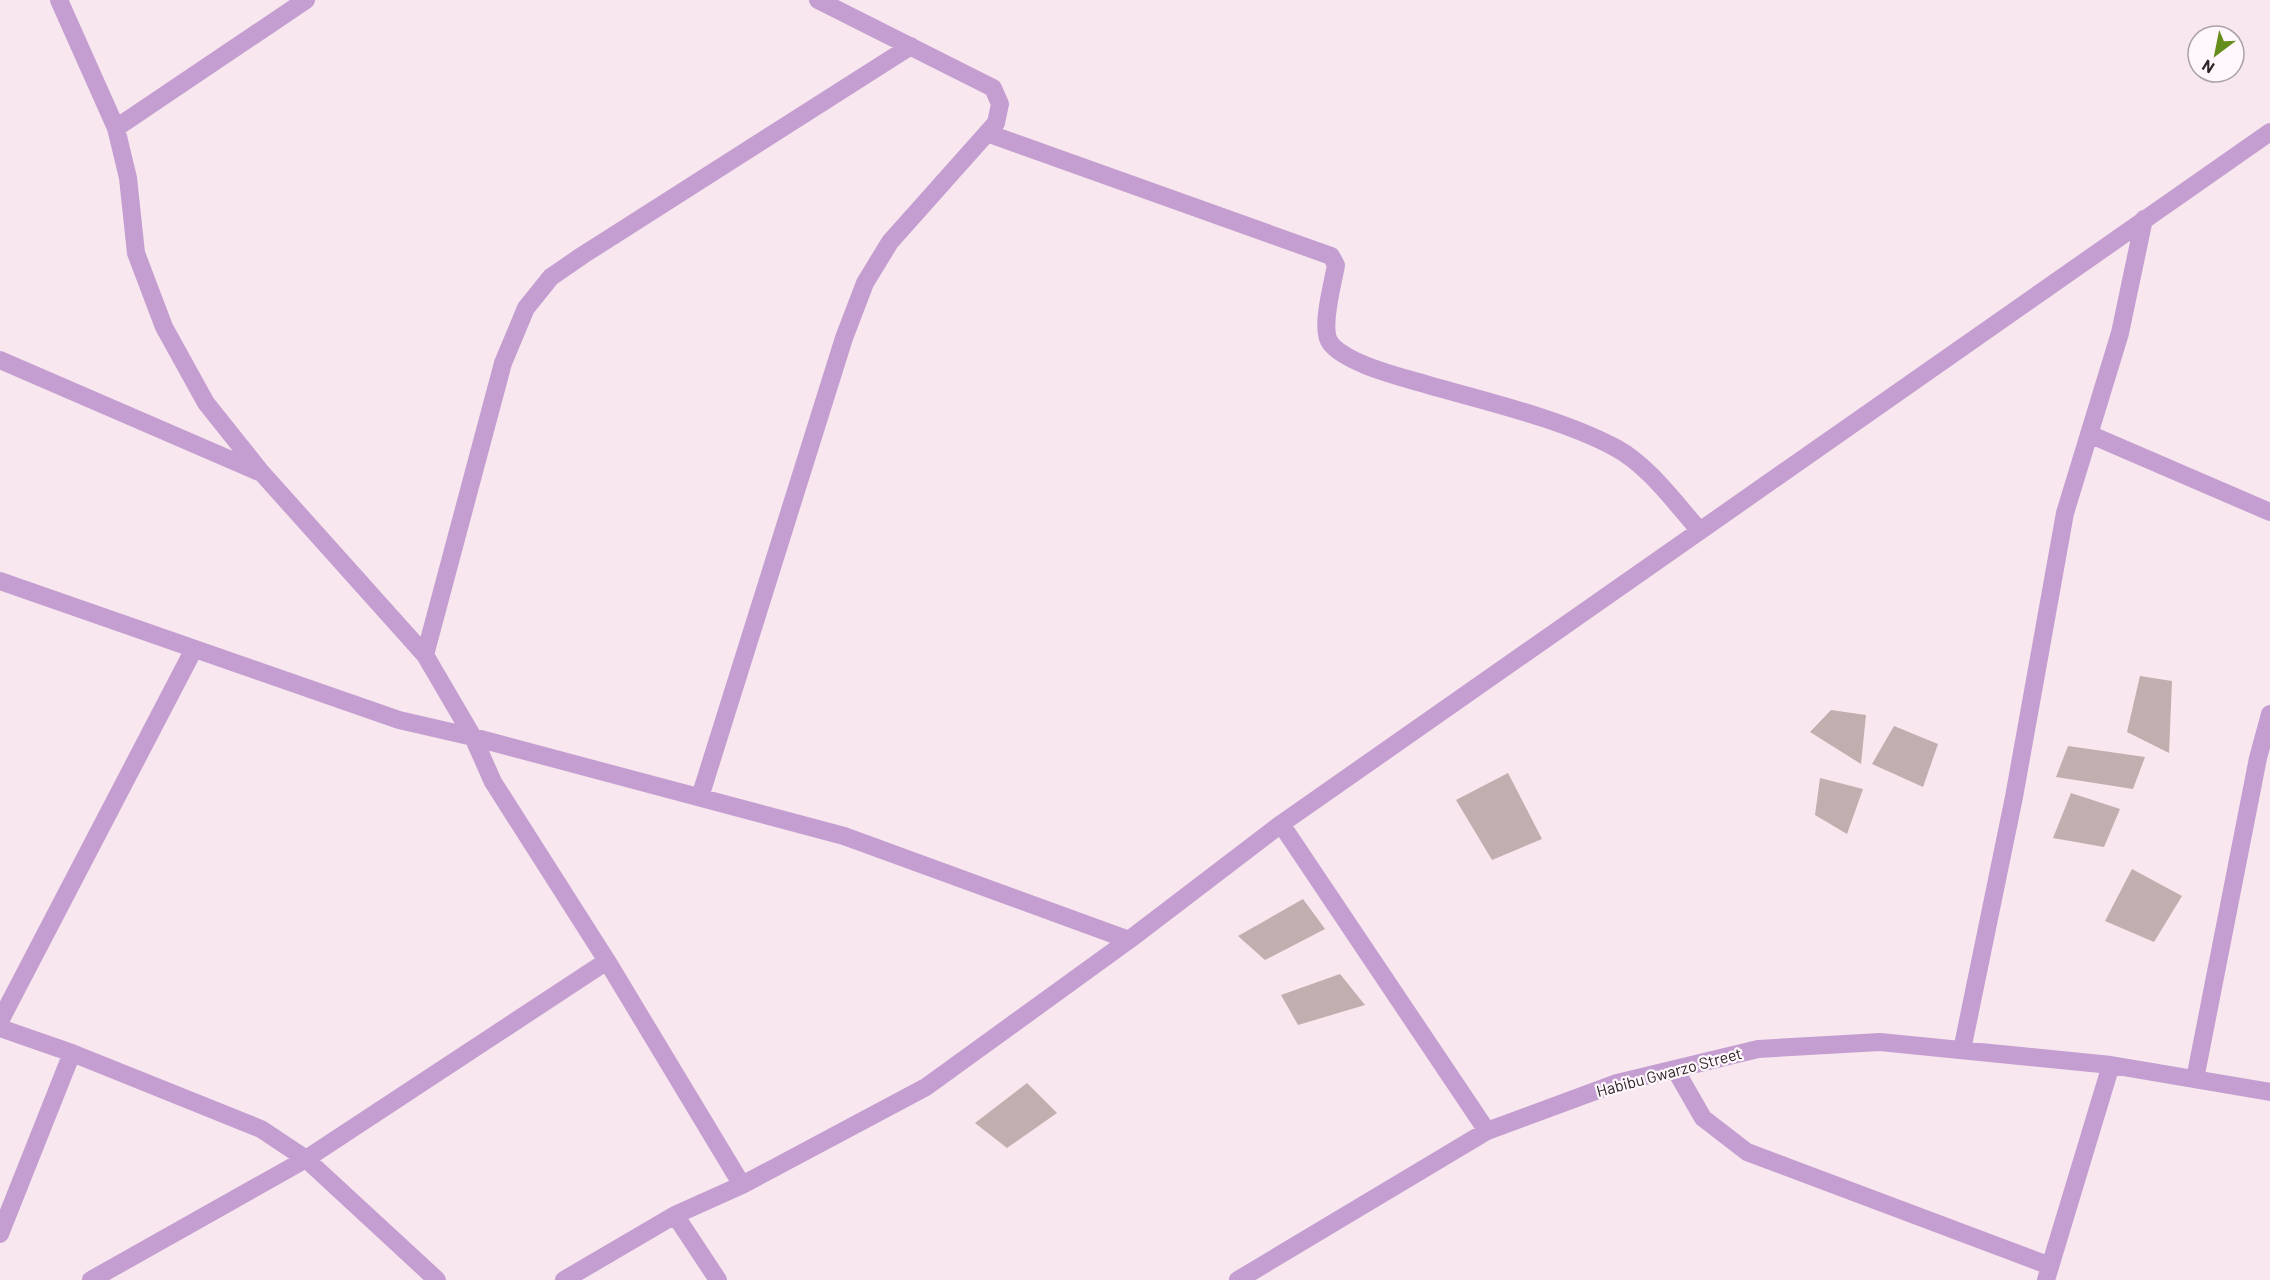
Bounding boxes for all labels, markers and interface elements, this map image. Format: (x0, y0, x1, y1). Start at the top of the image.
north arrow (2186, 24, 2246, 84)
text: N (2198, 56, 2217, 78)
street label: Habibu Gwarzo Street (1594, 1043, 1744, 1100)

